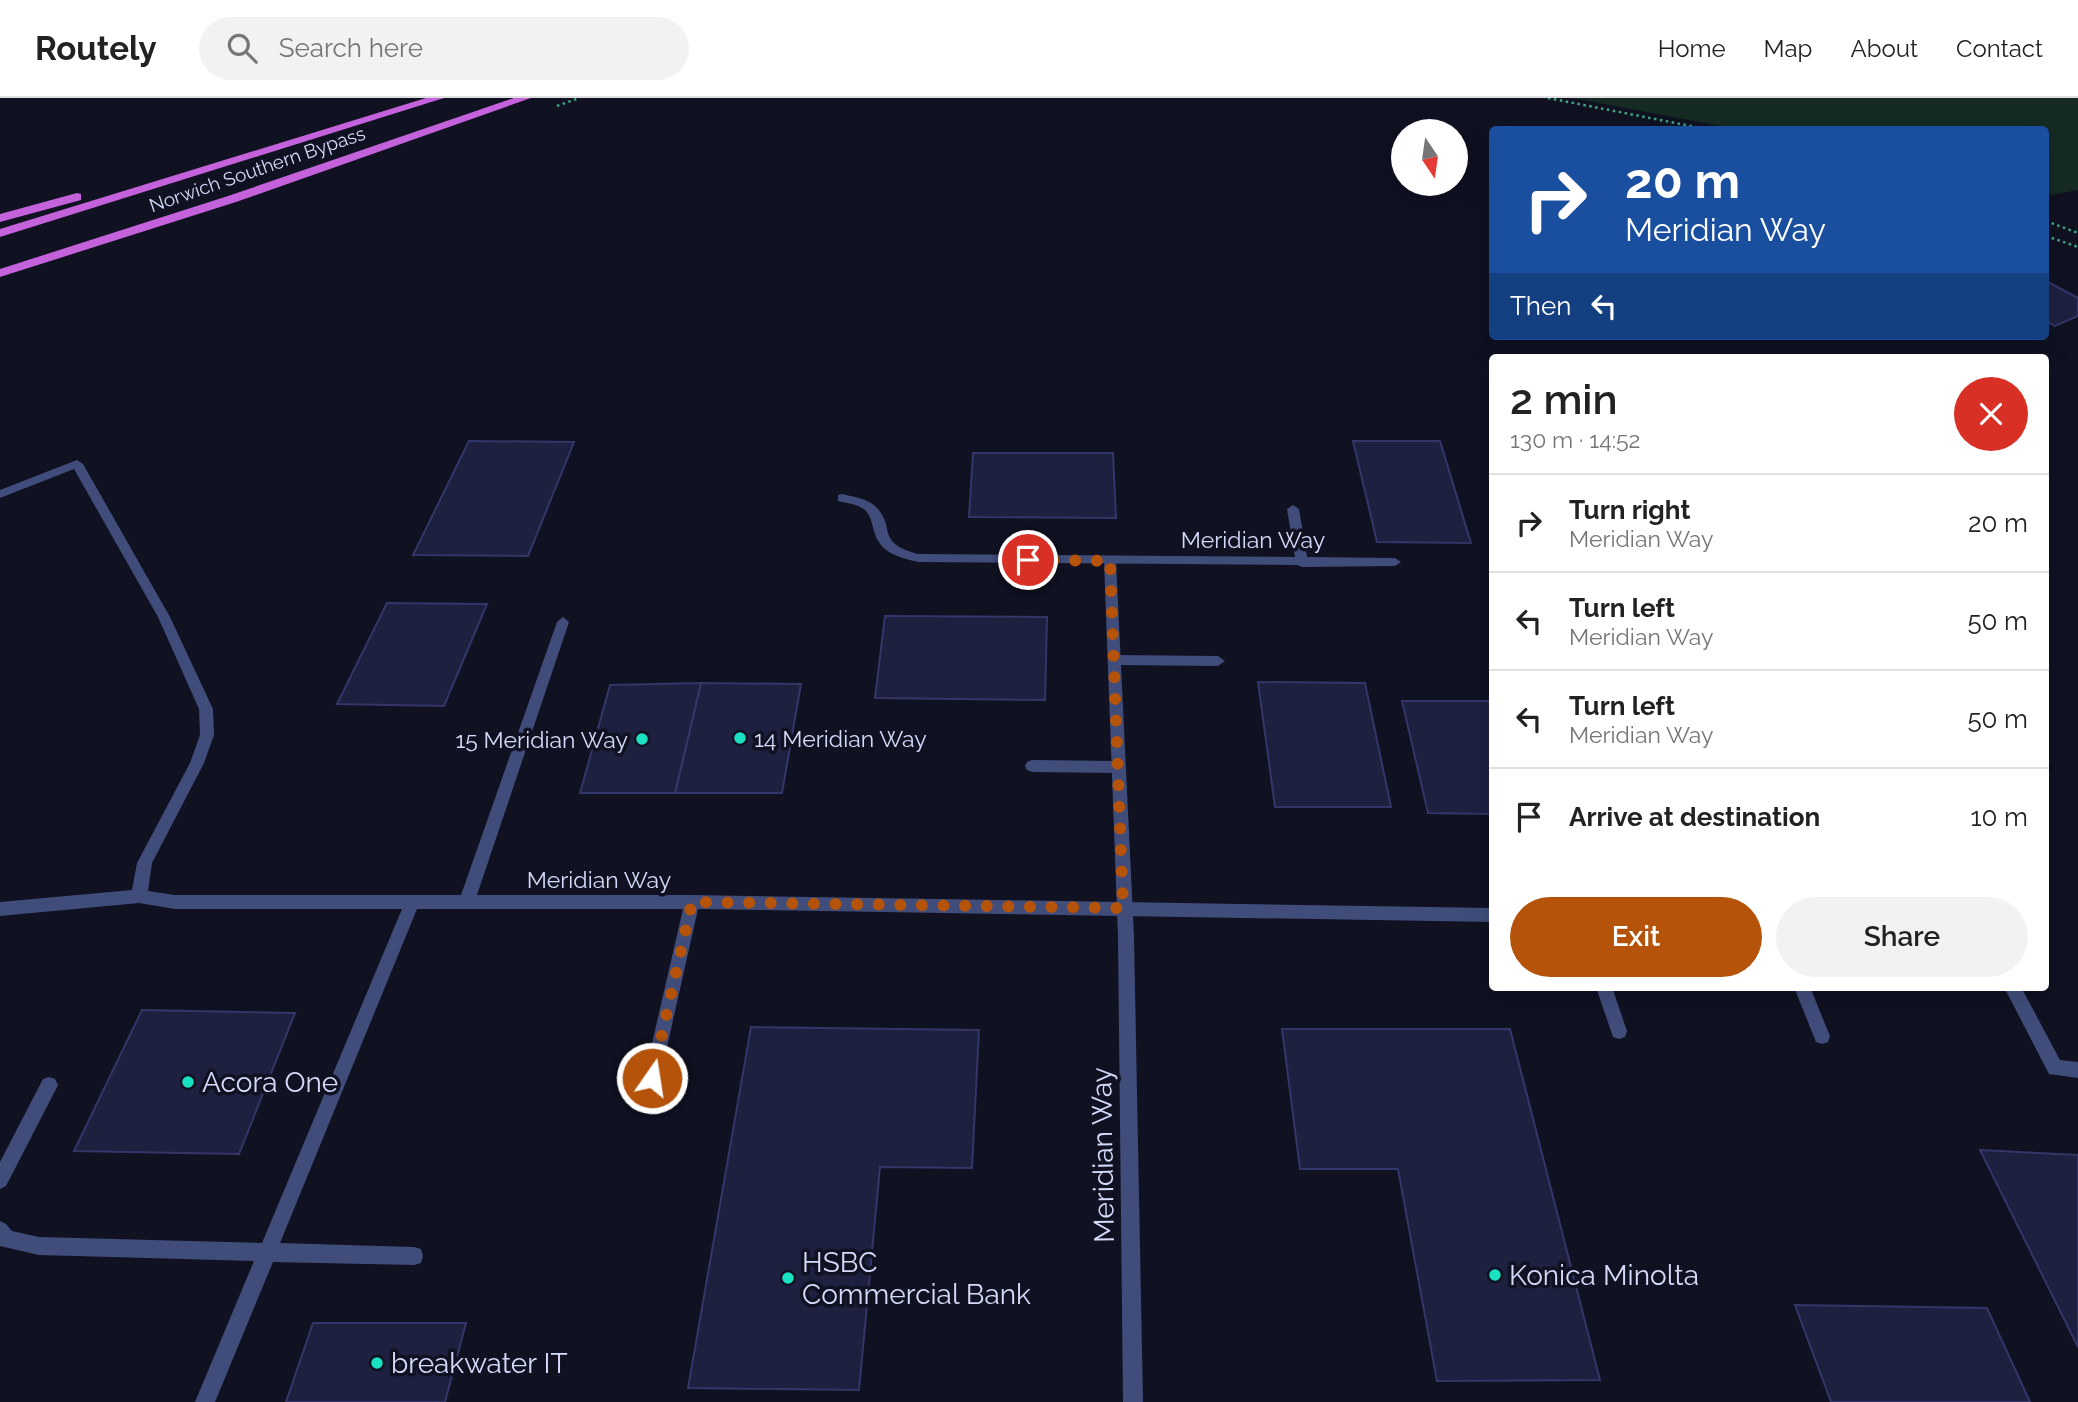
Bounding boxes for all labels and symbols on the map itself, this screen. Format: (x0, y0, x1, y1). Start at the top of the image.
north arrow (1391, 119, 1468, 196)
street label: Norwich Southern Bypass (146, 122, 368, 216)
street label: Meridian Way (1181, 526, 1325, 553)
pin (998, 530, 1058, 590)
place label: 14 Meridian Way (754, 725, 927, 752)
place label: 15 Meridian Way (455, 726, 628, 753)
marker: 14 Meridian Way (732, 730, 748, 746)
marker: 15 Meridian Way (634, 731, 650, 747)
street label: Meridian Way (527, 866, 671, 893)
position arrow (615, 1041, 689, 1115)
place label: Acora One (202, 1066, 338, 1099)
street label: Meridian Way (1085, 1067, 1121, 1243)
marker: Acora One (180, 1074, 196, 1090)
place label: HSBC Commercial Bank (802, 1246, 1031, 1311)
place label: Konica Minolta (1509, 1259, 1699, 1292)
marker: Konica Minolta (1487, 1267, 1503, 1283)
marker: HSBC Commercial Bank (780, 1270, 796, 1286)
place label: breakwater IT (391, 1347, 568, 1380)
marker: breakwater IT (369, 1355, 385, 1371)

